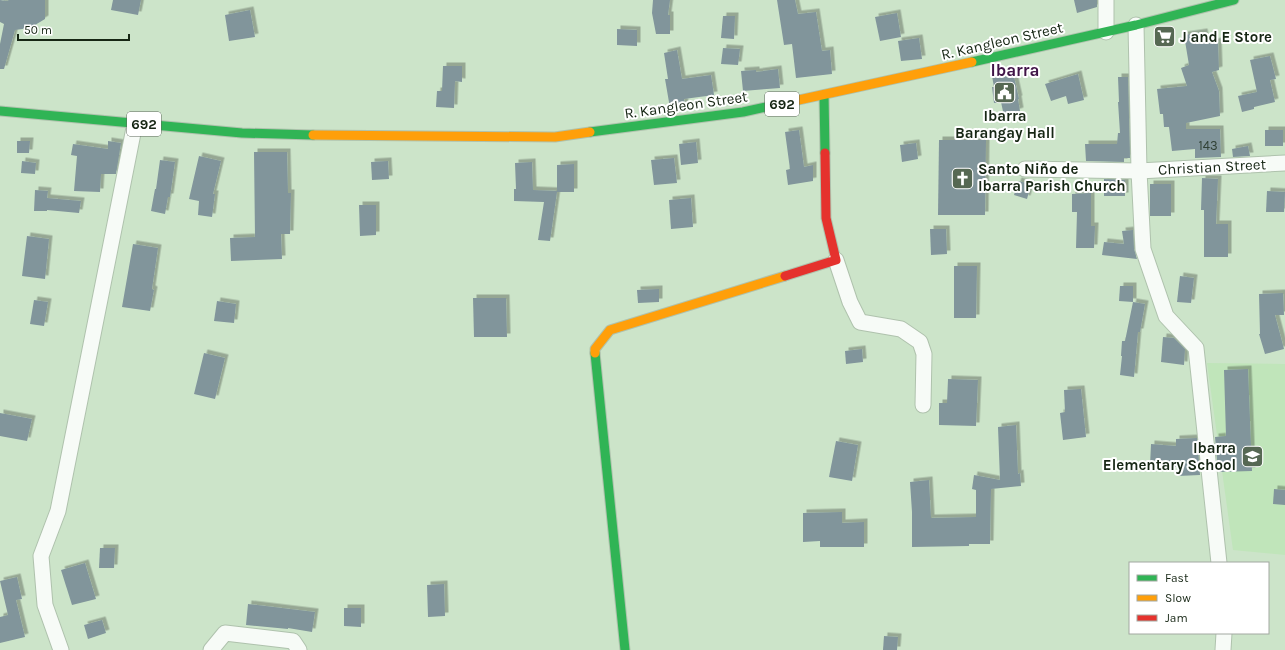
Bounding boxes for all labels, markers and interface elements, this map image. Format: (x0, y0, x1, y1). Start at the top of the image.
scale bar (18, 16, 129, 42)
street label: R. Kangleon Street (939, 18, 1065, 64)
text: 50 m (24, 23, 52, 37)
supermarket icon: J and E Store (1152, 24, 1178, 50)
place label: J and E Store (1180, 28, 1272, 46)
district label: Ibarra (991, 60, 1039, 80)
public building icon: Ibarra Barangay Hall (992, 80, 1018, 106)
street label: R. Kangleon Street (623, 87, 749, 123)
road number: 692 (765, 92, 799, 116)
place label: Ibarra Barangay Hall (955, 107, 1055, 142)
road number: 692 (127, 112, 161, 136)
house number: 143 (1198, 138, 1218, 153)
street label: Christian Street (1158, 155, 1267, 179)
place label: Santo Niño de Ibarra Parish Church (978, 160, 1126, 195)
church icon: Santo Niño de Ibarra Parish Church (949, 165, 975, 191)
place label: Ibarra Elementary School (1103, 439, 1236, 474)
school or university icon: Ibarra Elementary School (1239, 444, 1265, 470)
legend (1129, 562, 1269, 634)
text: Fast (1165, 571, 1189, 585)
text: Slow (1165, 591, 1191, 605)
text: Jam (1165, 611, 1188, 625)

